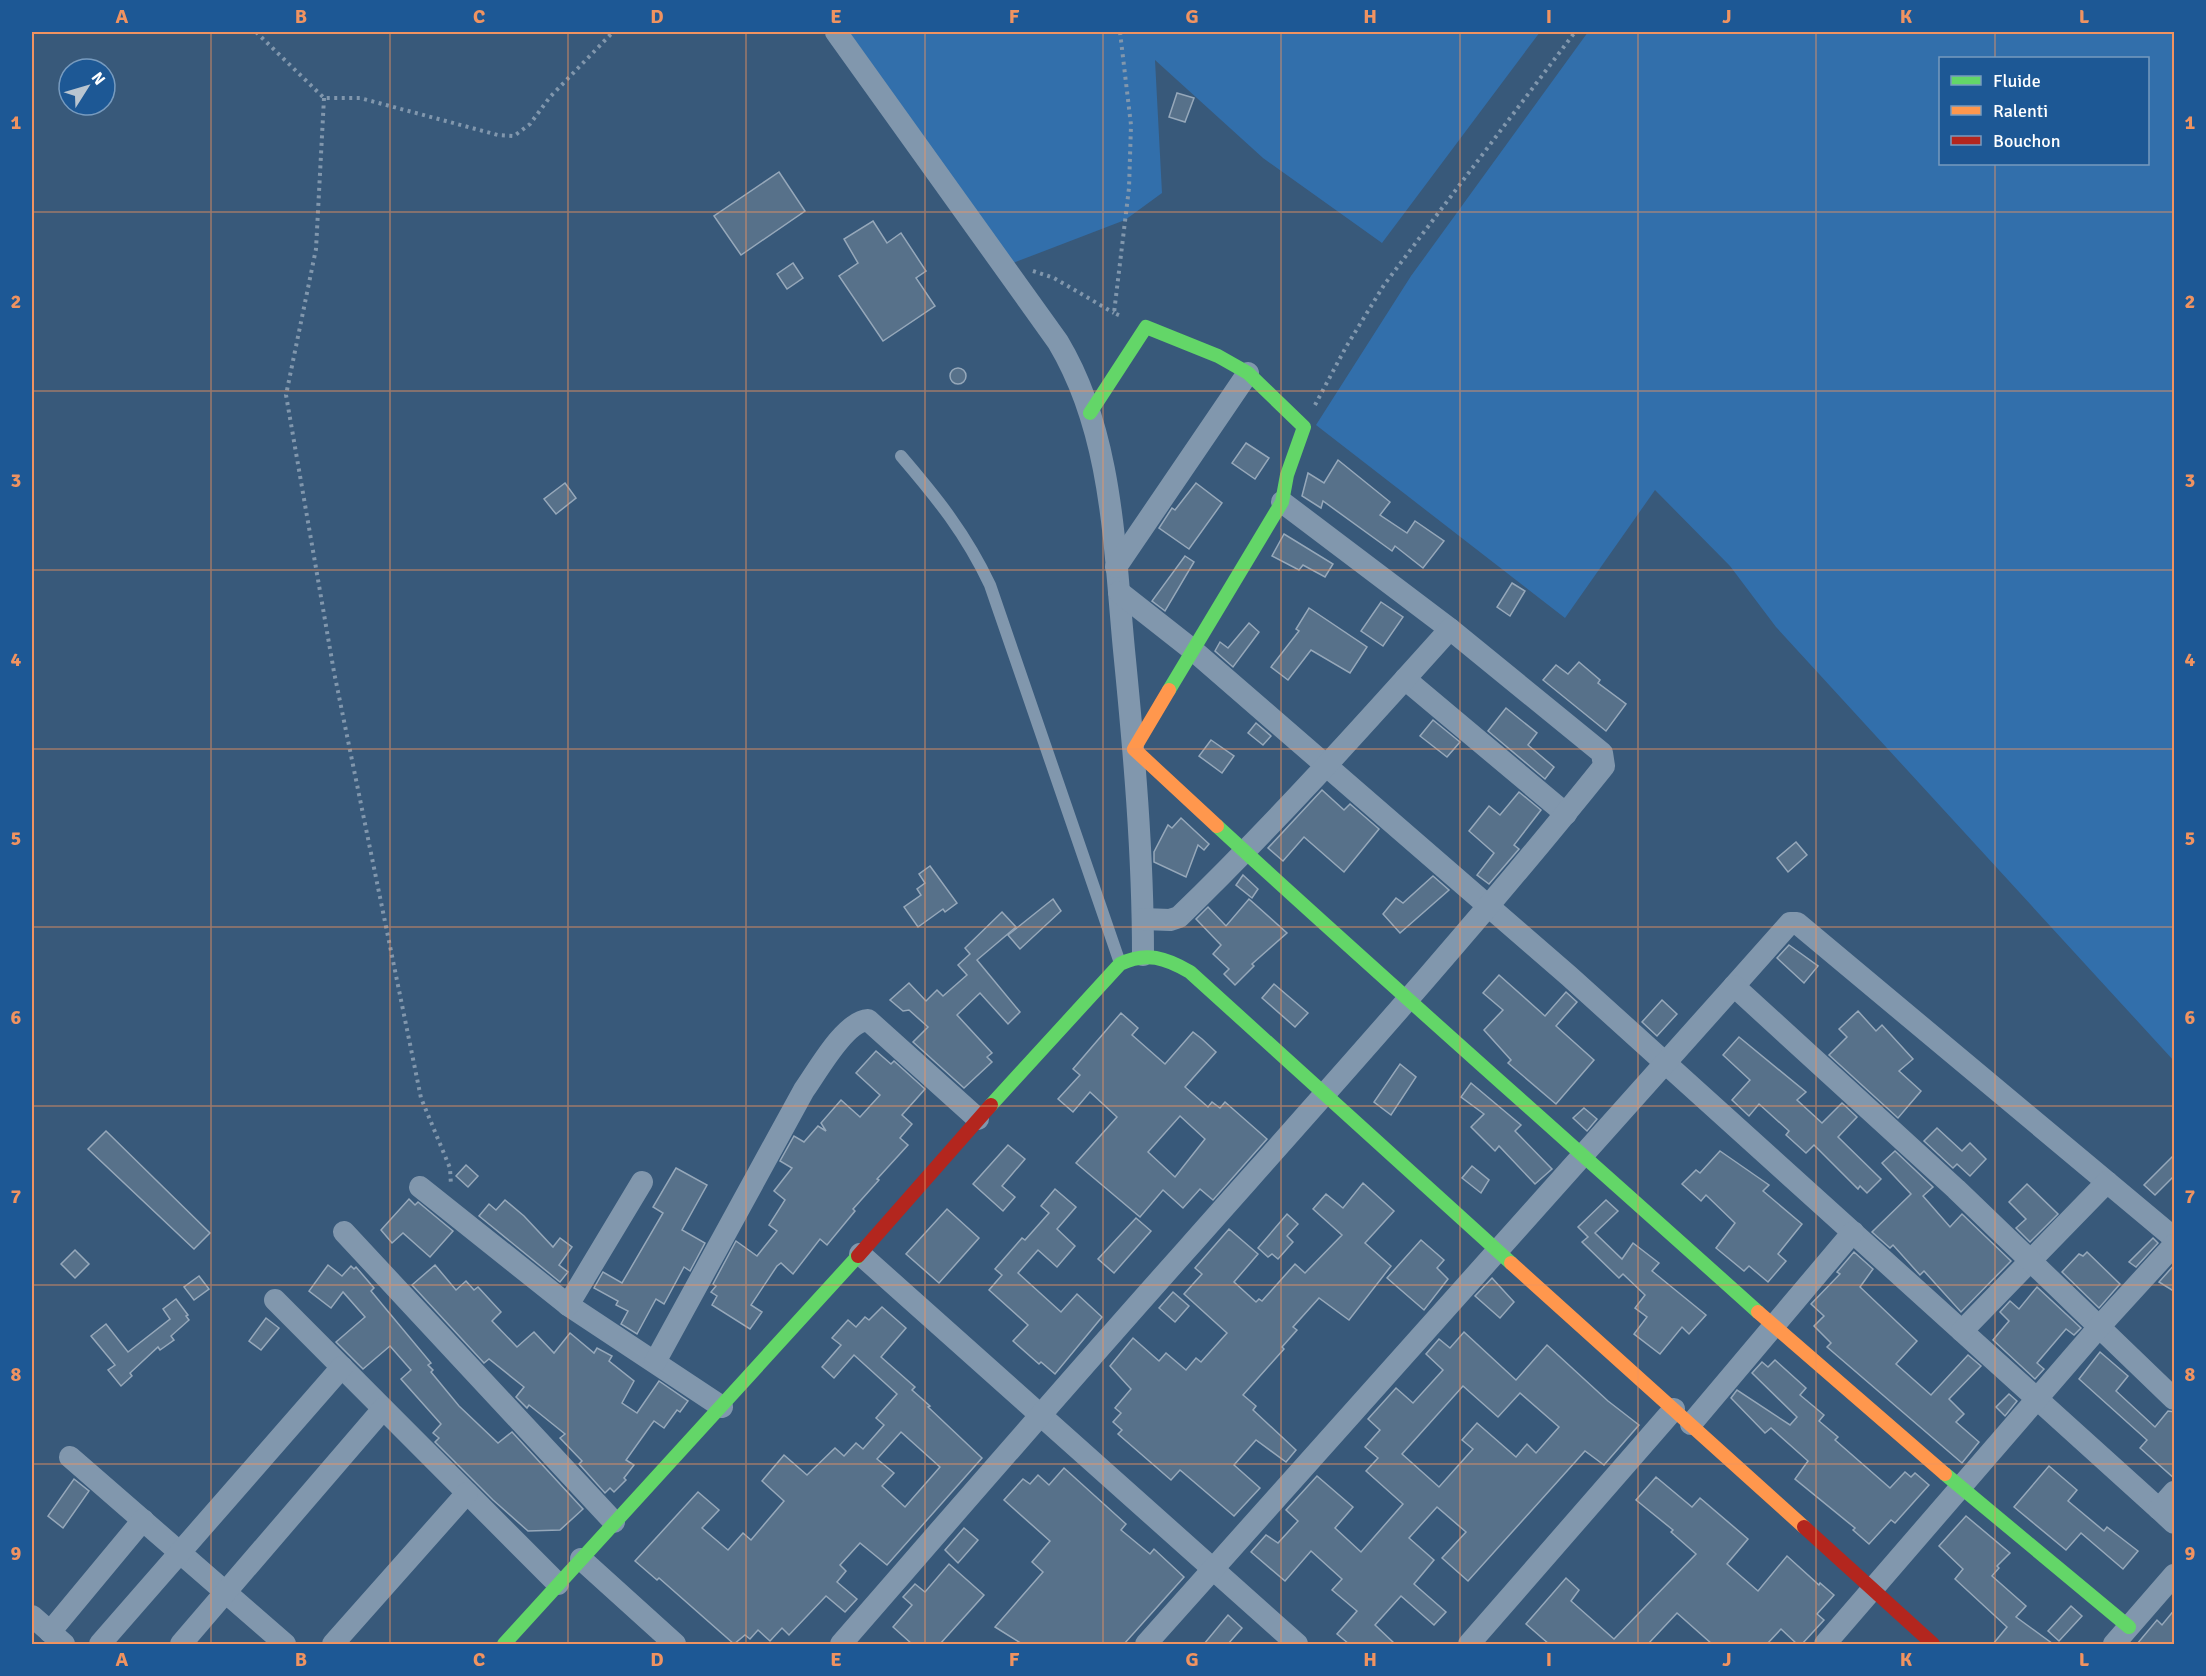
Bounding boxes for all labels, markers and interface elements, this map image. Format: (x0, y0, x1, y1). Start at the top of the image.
text: A (116, 4, 129, 29)
text: B (295, 4, 307, 29)
text: C (473, 4, 485, 29)
text: D (650, 4, 664, 29)
text: E (830, 4, 842, 29)
text: F (1009, 4, 1020, 29)
text: G (1185, 4, 1199, 29)
text: H (1363, 4, 1377, 29)
text: I (1546, 4, 1552, 29)
text: J (1722, 4, 1732, 29)
text: K (1900, 4, 1913, 29)
text: L (2079, 4, 2090, 29)
north arrow (57, 57, 117, 117)
legend (1939, 57, 2149, 165)
text: N (87, 68, 110, 89)
text: Fluide (1993, 70, 2041, 92)
text: Ralenti (1993, 100, 2048, 122)
text: 1 (11, 110, 22, 135)
text: 1 (2185, 110, 2196, 135)
text: Bouchon (1993, 130, 2061, 152)
text: 2 (11, 289, 21, 314)
text: 2 (2185, 289, 2195, 314)
text: 3 (11, 468, 21, 493)
text: 3 (2185, 468, 2195, 493)
text: 4 (11, 647, 22, 672)
text: 4 (2185, 647, 2196, 672)
text: 5 (11, 826, 21, 851)
text: 5 (2185, 826, 2195, 851)
text: 6 (11, 1005, 22, 1030)
text: 6 (2185, 1005, 2196, 1030)
text: 7 (11, 1184, 22, 1209)
text: 7 (2185, 1184, 2196, 1209)
text: 8 (11, 1362, 22, 1387)
text: 8 (2185, 1362, 2196, 1387)
text: 9 (11, 1541, 22, 1566)
text: 9 (2185, 1541, 2196, 1566)
text: A (116, 1647, 129, 1672)
text: B (295, 1647, 307, 1672)
text: C (473, 1647, 485, 1672)
text: D (650, 1647, 664, 1672)
text: E (830, 1647, 842, 1672)
text: F (1009, 1647, 1020, 1672)
text: G (1185, 1647, 1199, 1672)
text: H (1363, 1647, 1377, 1672)
text: I (1546, 1647, 1552, 1672)
text: J (1722, 1647, 1732, 1672)
text: K (1900, 1647, 1913, 1672)
text: L (2079, 1647, 2090, 1672)

